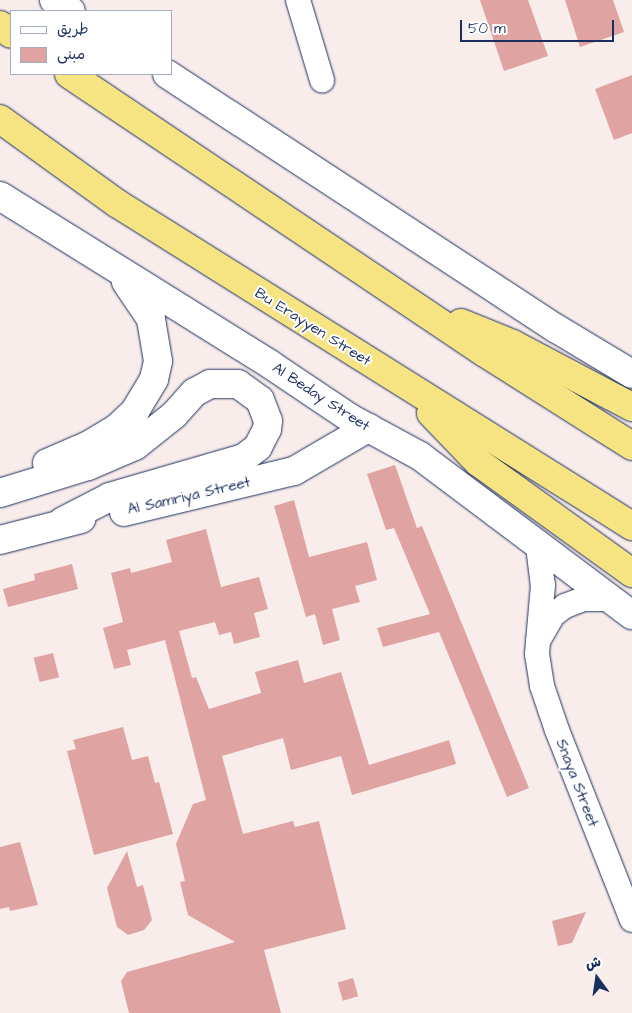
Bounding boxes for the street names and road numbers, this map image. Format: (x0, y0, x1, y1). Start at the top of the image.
street label: Bu Erayyen Street (252, 284, 374, 370)
street label: Al Beday Street (269, 359, 373, 435)
street label: Al Samriya Street (126, 473, 252, 519)
street label: Snaya Street (552, 736, 602, 830)

